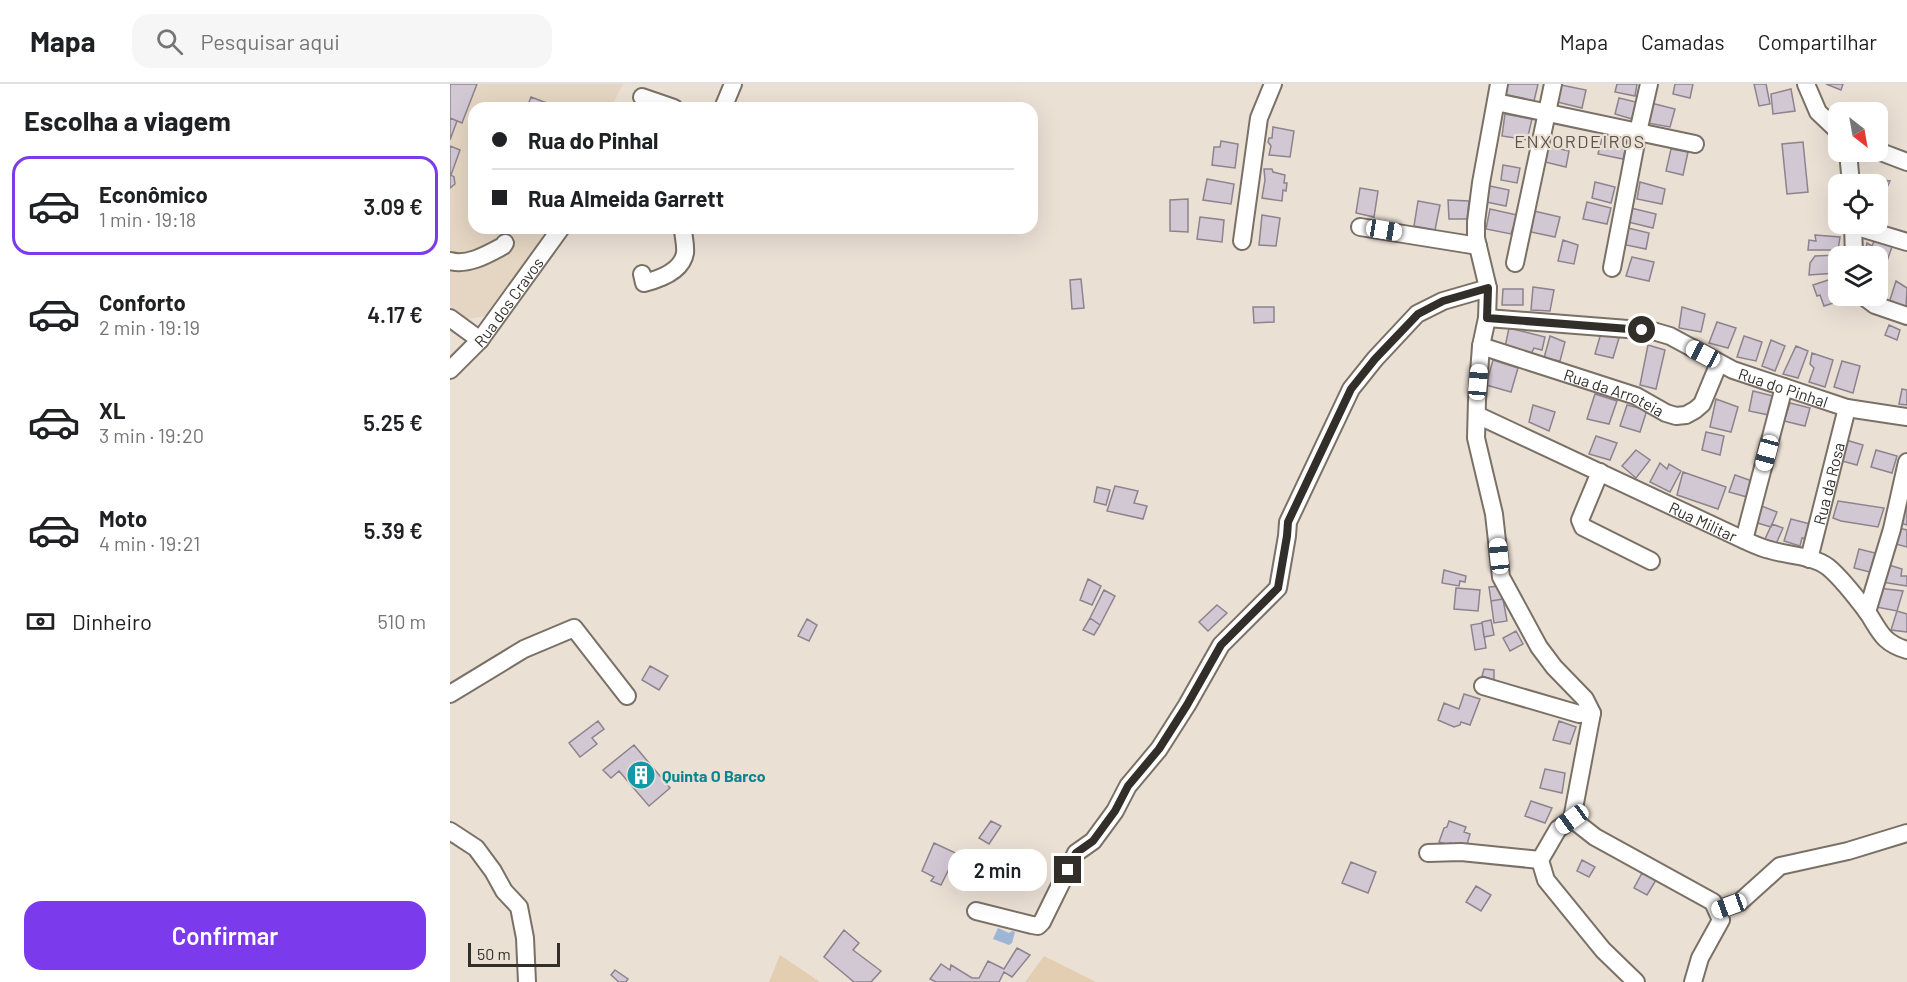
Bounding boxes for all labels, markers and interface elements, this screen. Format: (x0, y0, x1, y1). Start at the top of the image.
search box (132, 14, 552, 68)
text: Mapa (30, 24, 96, 58)
icon: search (153, 25, 186, 58)
text: Pesquisar aqui (201, 28, 340, 54)
text: Mapa (1560, 29, 1608, 54)
text: Camadas (1641, 29, 1725, 54)
text: Compartilhar (1758, 29, 1877, 54)
north arrow (1828, 102, 1888, 162)
map controls (1828, 102, 1888, 306)
text: Escolha a viagem (24, 104, 231, 136)
text: Rua do Pinhal (528, 127, 658, 153)
district label: ENXORDEIROS (1514, 130, 1646, 152)
button: locate (1828, 174, 1888, 234)
icon: car (27, 179, 81, 233)
text: Econômico (99, 181, 208, 207)
text: Rua Almeida Garrett (528, 185, 724, 211)
text: 3.09 € (363, 193, 423, 219)
text: 1 min · 19:18 (99, 207, 196, 231)
car (1365, 218, 1403, 242)
button: layers (1828, 246, 1888, 306)
street label: Rua dos Cravos (470, 253, 546, 350)
icon: car (27, 287, 81, 341)
text: Conforto (99, 289, 186, 315)
text: 4.17 € (367, 301, 423, 327)
text: 2 min · 19:19 (99, 315, 200, 339)
route start (1628, 316, 1655, 343)
car (1683, 338, 1723, 370)
car (1467, 363, 1489, 401)
street label: Rua do Pinhal (1736, 363, 1831, 411)
street label: Rua da Arroteia (1562, 364, 1668, 420)
icon: car (27, 395, 81, 449)
text: XL (99, 397, 125, 423)
text: 5.25 € (363, 409, 423, 435)
text: 3 min · 19:20 (99, 423, 204, 447)
car (1754, 433, 1780, 473)
street label: Rua da Rosa (1809, 440, 1848, 527)
street label: Rua Militar (1666, 497, 1741, 545)
icon: car (27, 503, 81, 557)
text: Moto (99, 505, 147, 531)
text: 5.39 € (364, 517, 423, 543)
text: 4 min · 19:21 (99, 531, 200, 555)
car (1488, 537, 1510, 575)
icon: cash (24, 605, 57, 638)
text: Dinheiro (72, 608, 152, 634)
text: 510 m (377, 609, 426, 633)
building icon: Quinta O Barco (625, 759, 657, 791)
place label: Quinta O Barco (662, 766, 766, 785)
car (1552, 801, 1592, 837)
callout: 2 min (948, 849, 1047, 891)
route end (1054, 856, 1081, 883)
text: 2 min (974, 858, 1021, 882)
car (1709, 891, 1749, 921)
button: Confirmar (24, 901, 426, 970)
scale bar (468, 940, 560, 968)
text: 50 m (477, 944, 511, 963)

